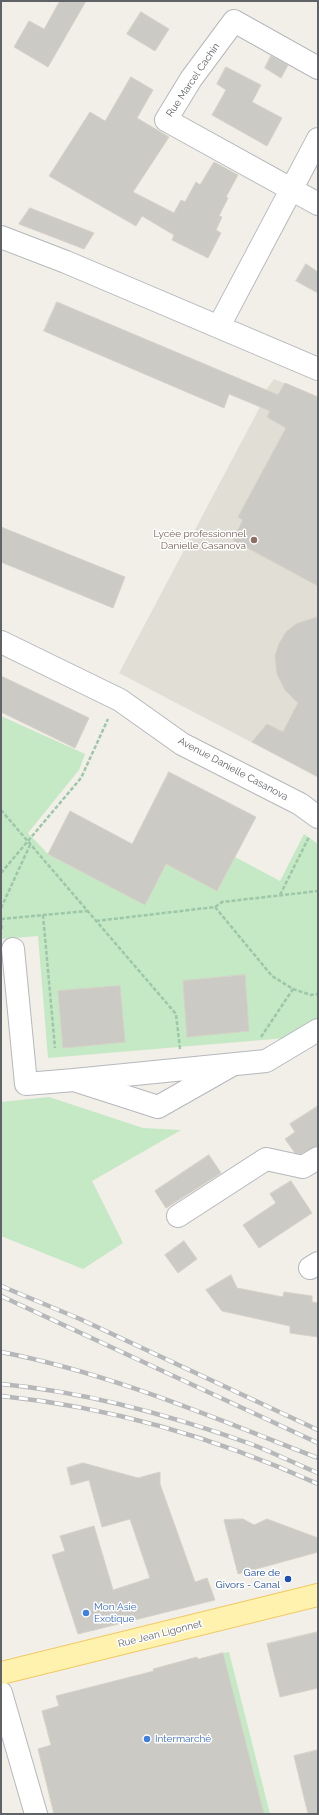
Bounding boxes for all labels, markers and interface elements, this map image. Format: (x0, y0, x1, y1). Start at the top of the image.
street label: Rue Marcel Cachin (164, 41, 222, 119)
place label: Lycée professionnel Danielle Casanova (154, 528, 246, 552)
marker: Lycée professionnel Danielle Casanova (249, 535, 259, 545)
street label: Avenue Danielle Casanova (176, 735, 290, 803)
place label: Gare de Givors - Canal (216, 1567, 280, 1590)
marker: Gare de Givors - Canal (283, 1574, 293, 1584)
place label: Mon Asie Exotique (94, 1601, 137, 1624)
marker: Mon Asie Exotique (81, 1608, 91, 1618)
street label: Rue Jean Ligonnet (117, 1618, 203, 1650)
place label: Intermarché (155, 1733, 211, 1745)
marker: Intermarché (142, 1734, 152, 1744)

